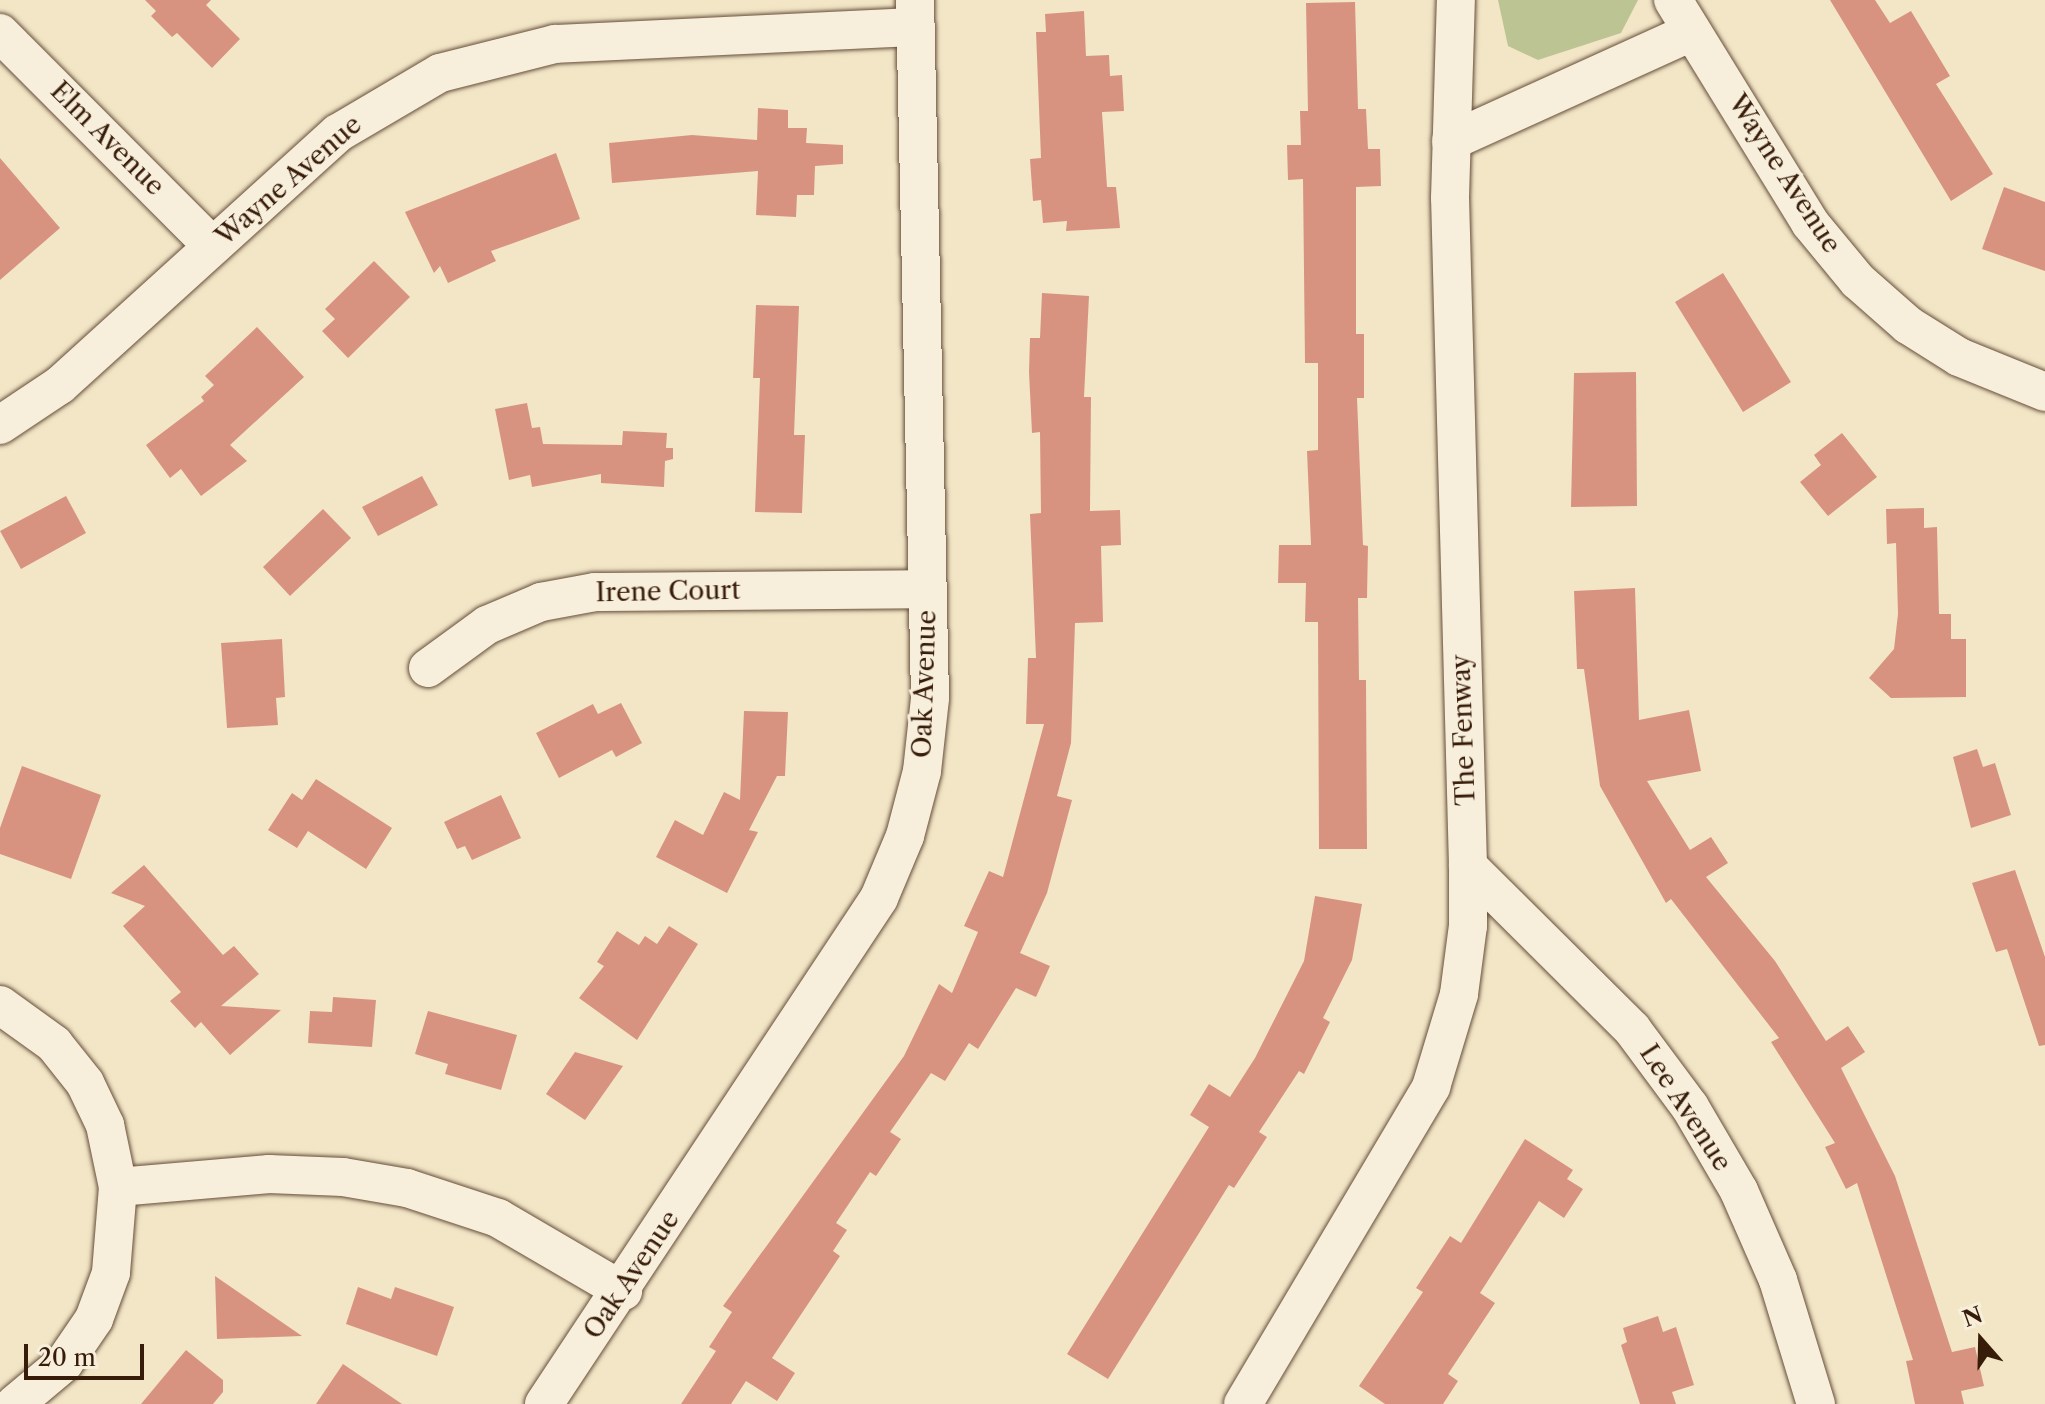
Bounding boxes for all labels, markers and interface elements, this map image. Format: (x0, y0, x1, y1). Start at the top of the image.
street label: Elm Avenue (43, 75, 171, 203)
street label: Wayne Avenue (1721, 88, 1847, 260)
street label: Wayne Avenue (209, 109, 369, 253)
street label: Irene Court (595, 575, 741, 609)
street label: Oak Avenue (907, 609, 943, 759)
street label: The Fenway (1446, 654, 1482, 806)
street label: Lee Avenue (1632, 1038, 1738, 1178)
street label: Oak Avenue (577, 1204, 687, 1346)
north arrow (1941, 1300, 2021, 1380)
text: N (1959, 1301, 1986, 1333)
scale bar (28, 1328, 148, 1378)
text: 20 m (38, 1343, 96, 1372)

